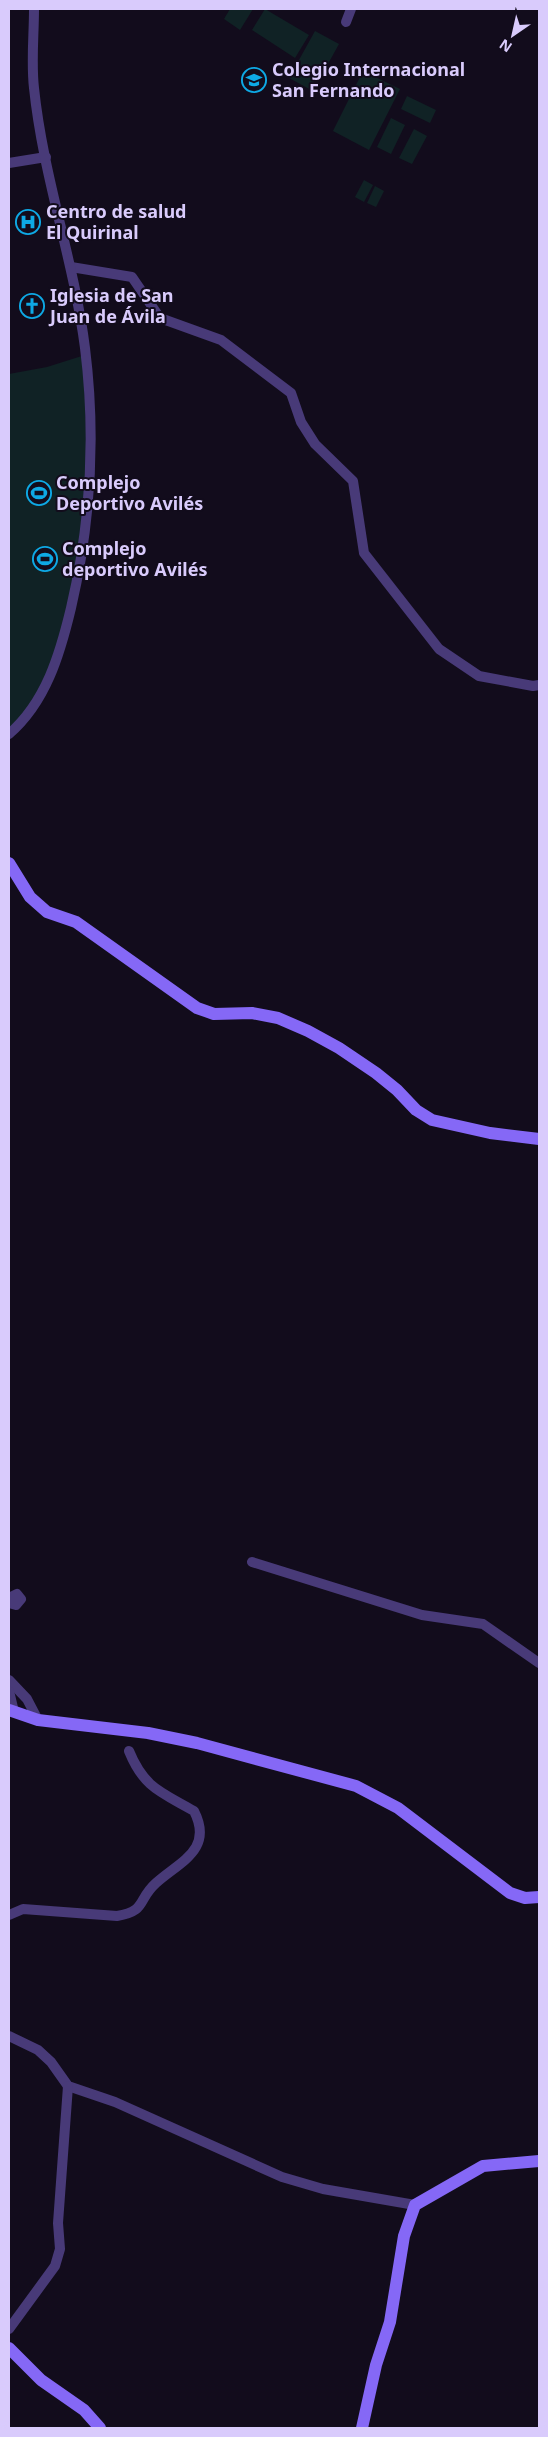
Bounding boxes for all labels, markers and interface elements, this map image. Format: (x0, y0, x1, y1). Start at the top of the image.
north arrow (488, 10, 538, 60)
text: N (495, 35, 515, 57)
place label: Colegio Internacional San Fernando (272, 57, 465, 102)
school or university icon: Colegio Internacional San Fernando (241, 67, 267, 93)
place label: Centro de salud El Quirinal (46, 199, 187, 244)
hospital icon: Centro de salud El Quirinal (15, 209, 41, 235)
place label: Iglesia de San Juan de Ávila (48, 283, 174, 328)
church icon: Iglesia de San Juan de Ávila (19, 293, 45, 319)
place label: Complejo Deportivo Avilés (56, 470, 203, 515)
sports icon: Complejo Deportivo Avilés (26, 480, 52, 506)
place label: Complejo deportivo Avilés (62, 536, 207, 581)
sports icon: Complejo deportivo Avilés (32, 546, 58, 572)

